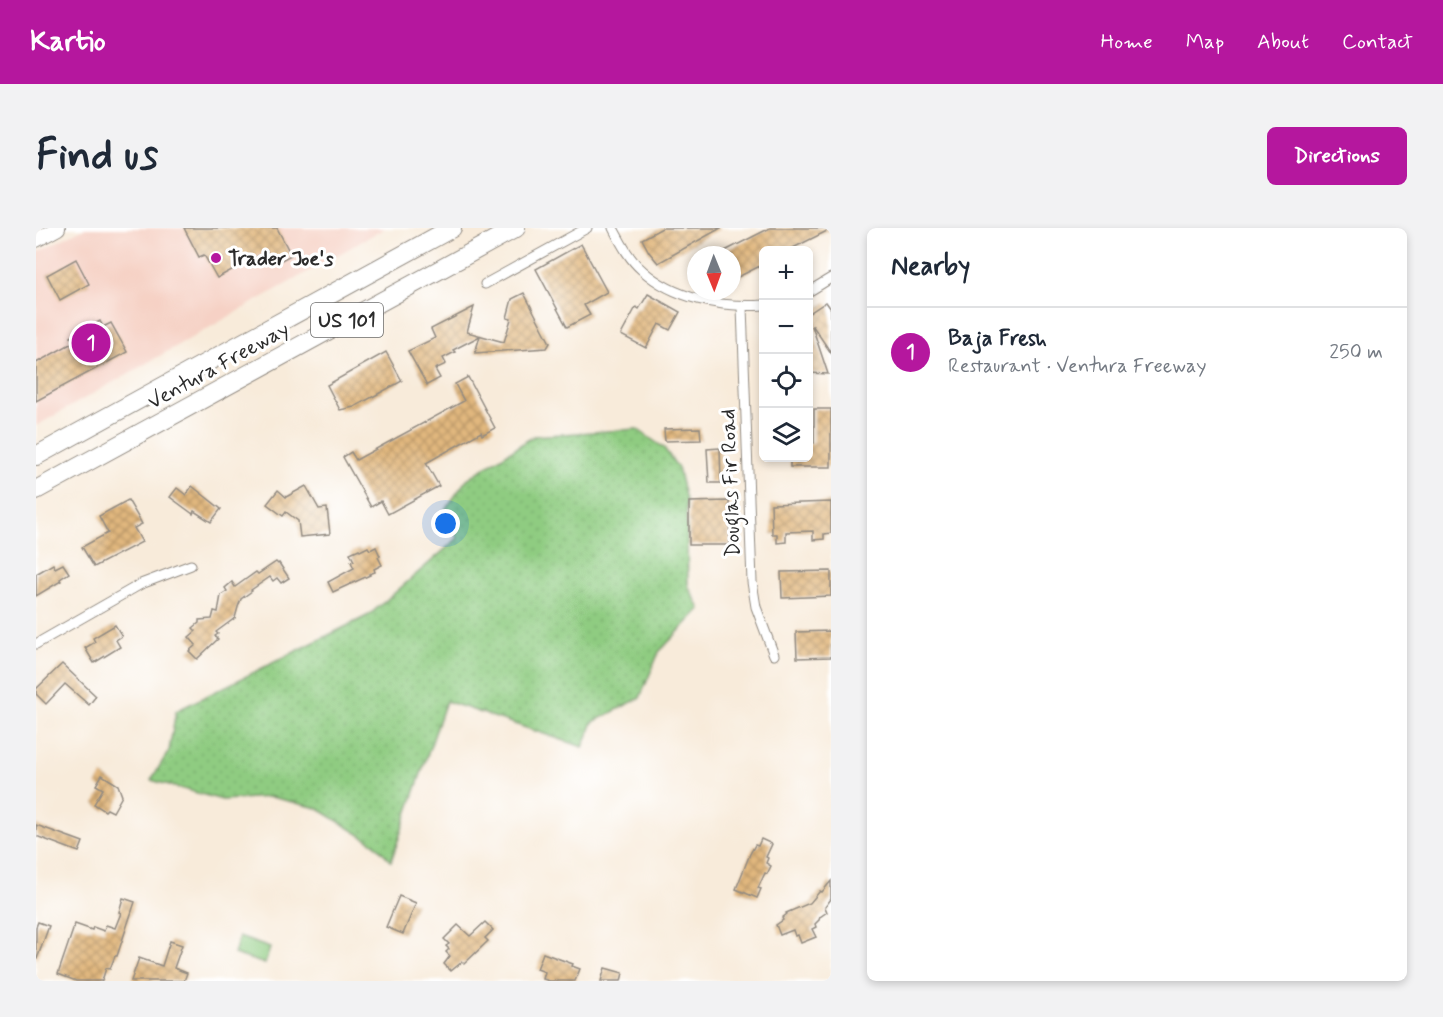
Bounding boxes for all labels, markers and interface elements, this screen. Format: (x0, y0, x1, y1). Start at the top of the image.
text: Kartio (30, 24, 106, 61)
text: Home (1101, 28, 1153, 56)
text: Map (1186, 28, 1224, 56)
text: About (1257, 28, 1309, 56)
text: Contact (1342, 28, 1413, 56)
button: Directions (1267, 127, 1407, 185)
text: Find us (36, 129, 158, 184)
place label: Trader Joe's (228, 245, 334, 273)
north arrow (687, 246, 741, 300)
map controls (759, 246, 813, 462)
button: + (759, 246, 813, 300)
text: Nearby (891, 250, 970, 284)
marker: Trader Joe's (209, 251, 223, 265)
button: − (759, 300, 813, 354)
road number: US 101 (311, 303, 383, 337)
street label: Ventura Freeway (143, 315, 294, 416)
pin: 1 (72, 320, 110, 366)
text: Baja Fresh (948, 325, 1047, 353)
text: 1 (906, 339, 915, 366)
text: 250 m (1329, 339, 1383, 366)
text: Restaurant · Ventura Freeway (948, 353, 1206, 380)
button: locate (759, 354, 813, 408)
street label: Douglas Fir Road (714, 408, 750, 558)
button: layers (759, 408, 813, 462)
your location (431, 509, 460, 538)

